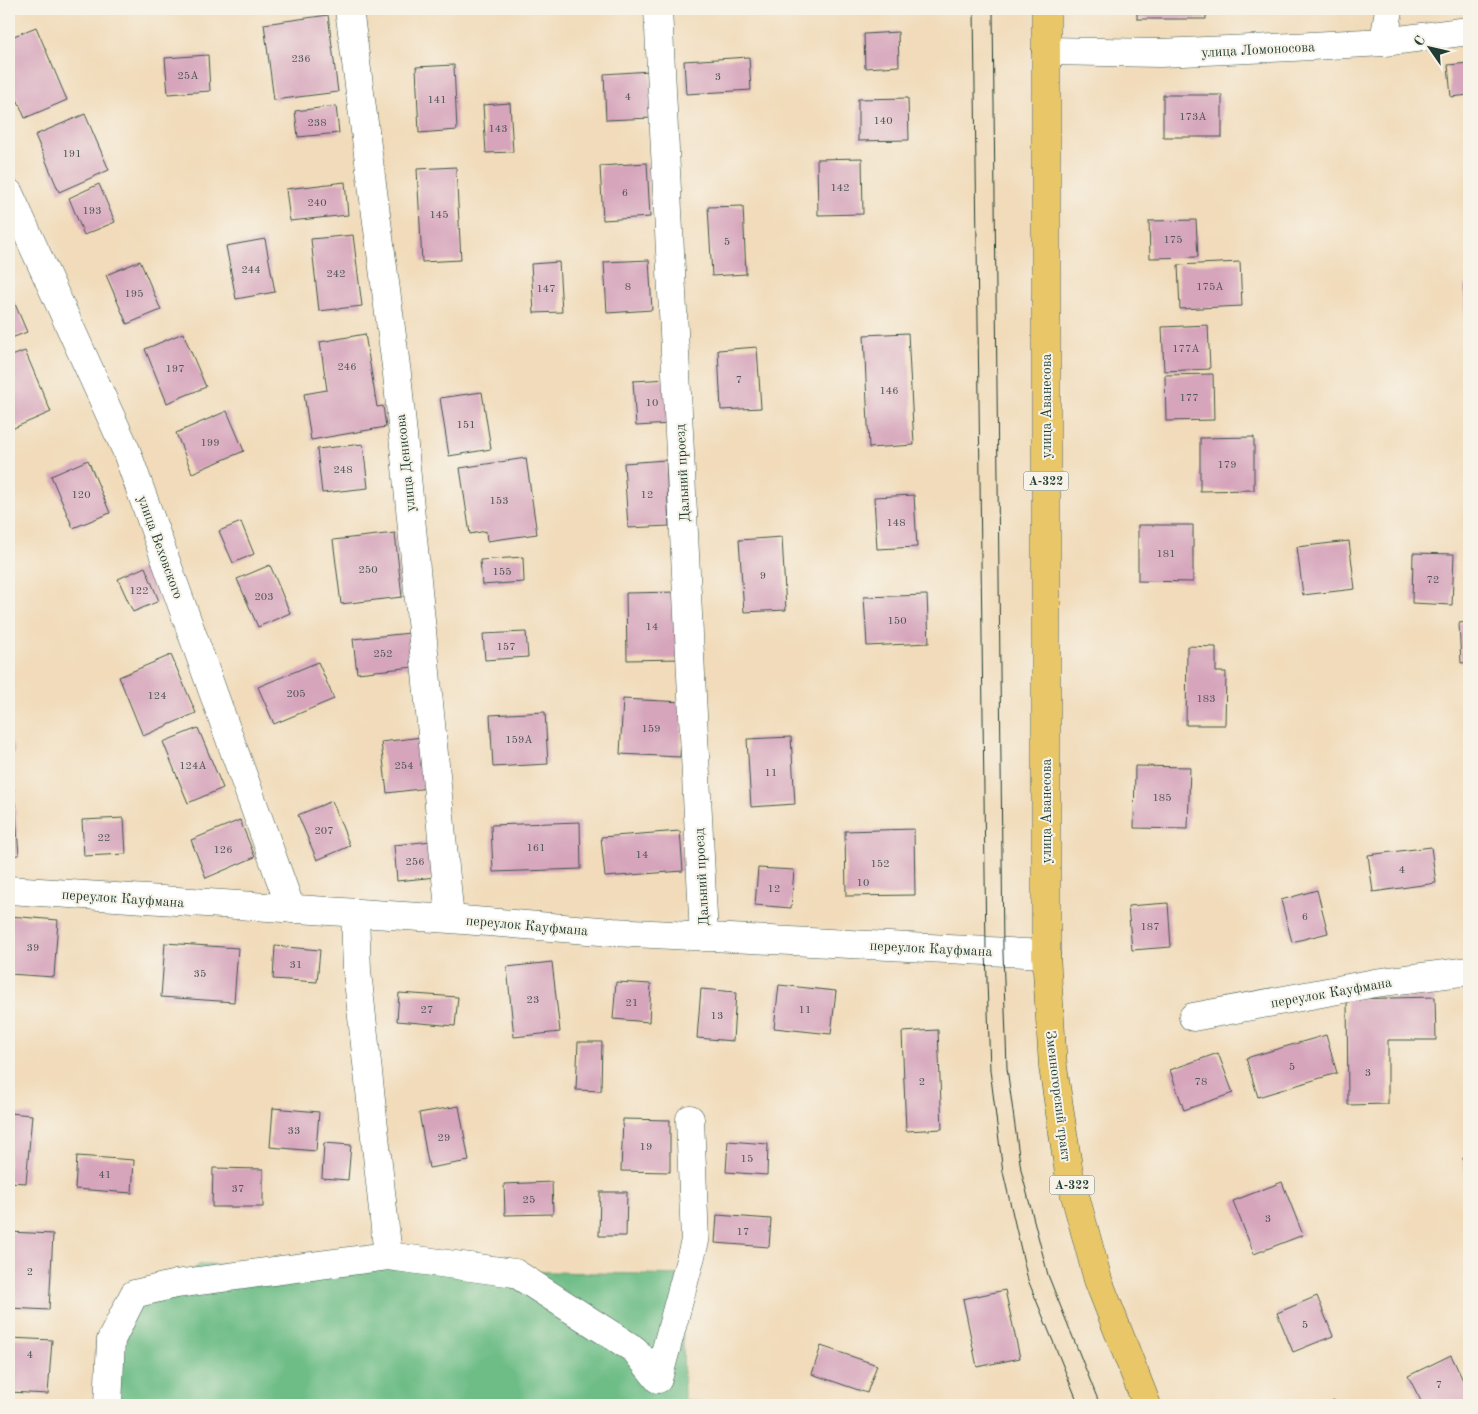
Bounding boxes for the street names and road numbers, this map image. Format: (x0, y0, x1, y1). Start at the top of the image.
street label: улица Ломоносова (1201, 40, 1315, 60)
street label: улица Аванесова (1040, 353, 1054, 458)
street label: улица Денисова (394, 413, 418, 513)
street label: Дальний проезд (673, 423, 693, 522)
road number: А-322 (1024, 472, 1068, 491)
street label: улица Веховского (135, 494, 185, 601)
street label: улица Аванесова (1040, 758, 1054, 863)
street label: Дальний проезд (692, 827, 712, 926)
street label: переулок Кауфмана (61, 888, 185, 911)
street label: переулок Кауфмана (465, 914, 589, 939)
street label: переулок Кауфмана (869, 939, 993, 960)
street label: переулок Кауфмана (1270, 975, 1393, 1012)
street label: Змеиногорский тракт (1043, 1030, 1073, 1163)
road number: А-322 (1050, 1176, 1094, 1194)

